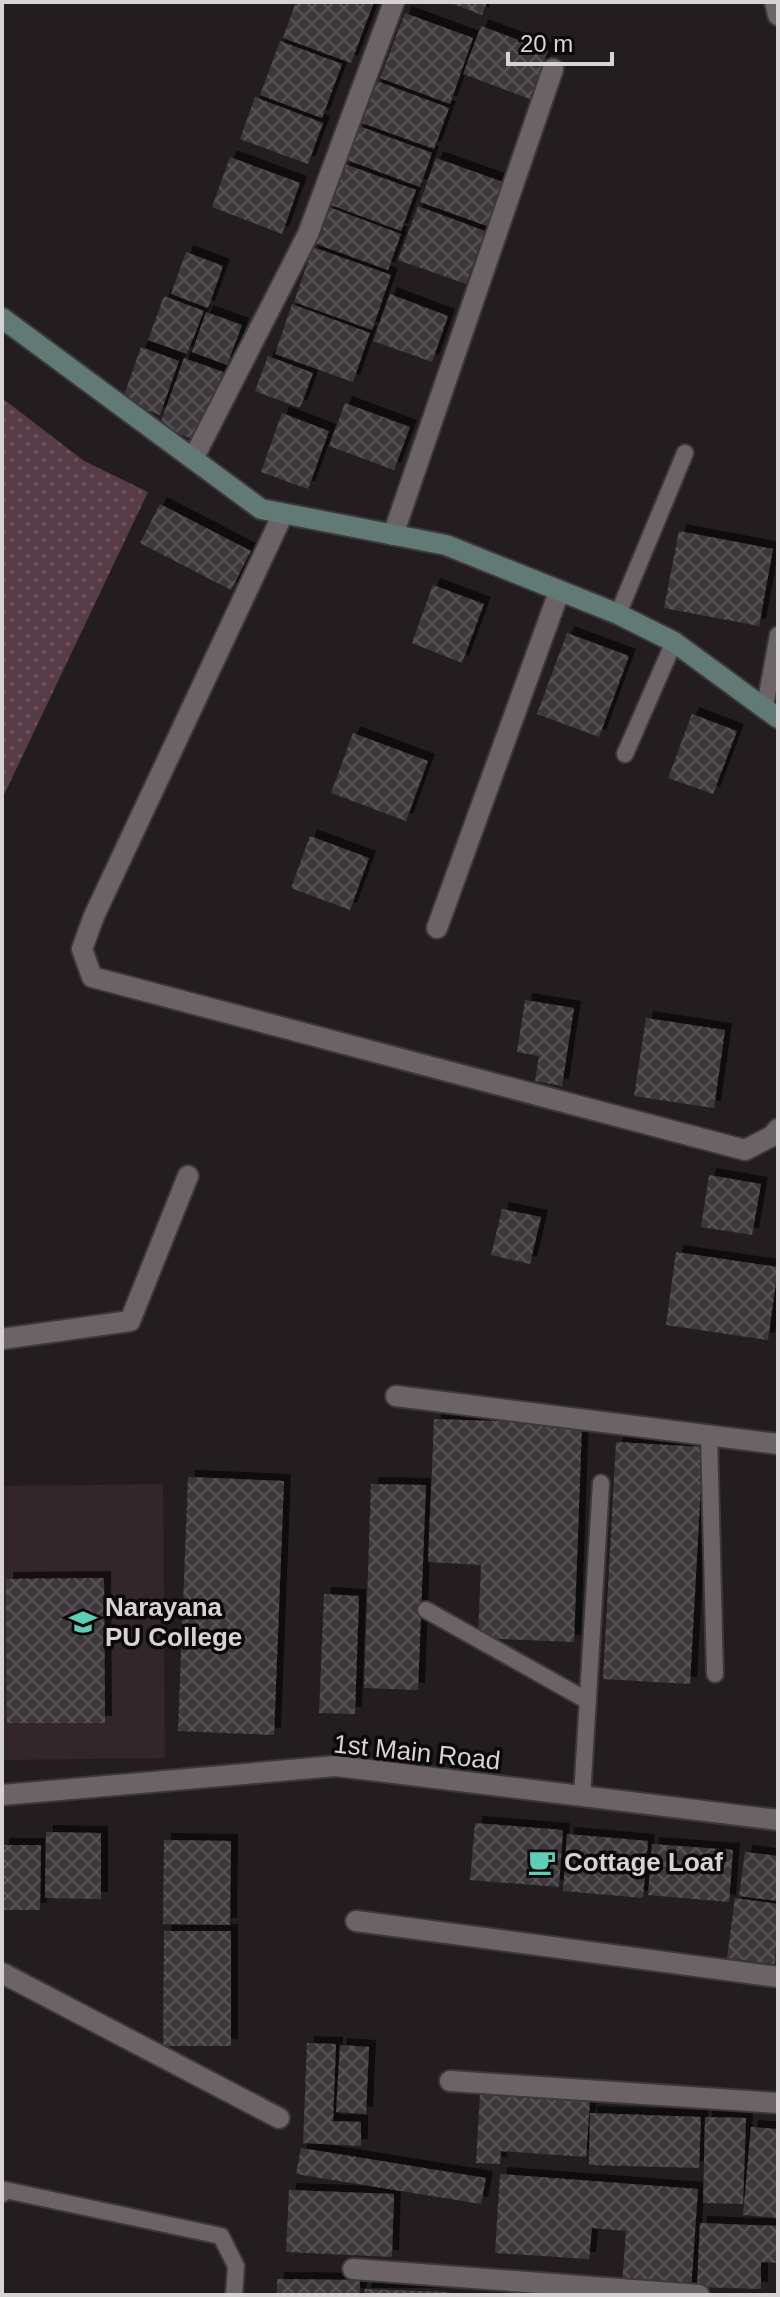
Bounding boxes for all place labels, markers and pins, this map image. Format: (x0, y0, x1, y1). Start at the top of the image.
place label: Narayana PU College (105, 1592, 242, 1652)
school or university icon: Narayana PU College (68, 1607, 98, 1637)
cafe icon: Cottage Loaf (527, 1847, 557, 1877)
place label: Cottage Loaf (564, 1847, 723, 1877)

